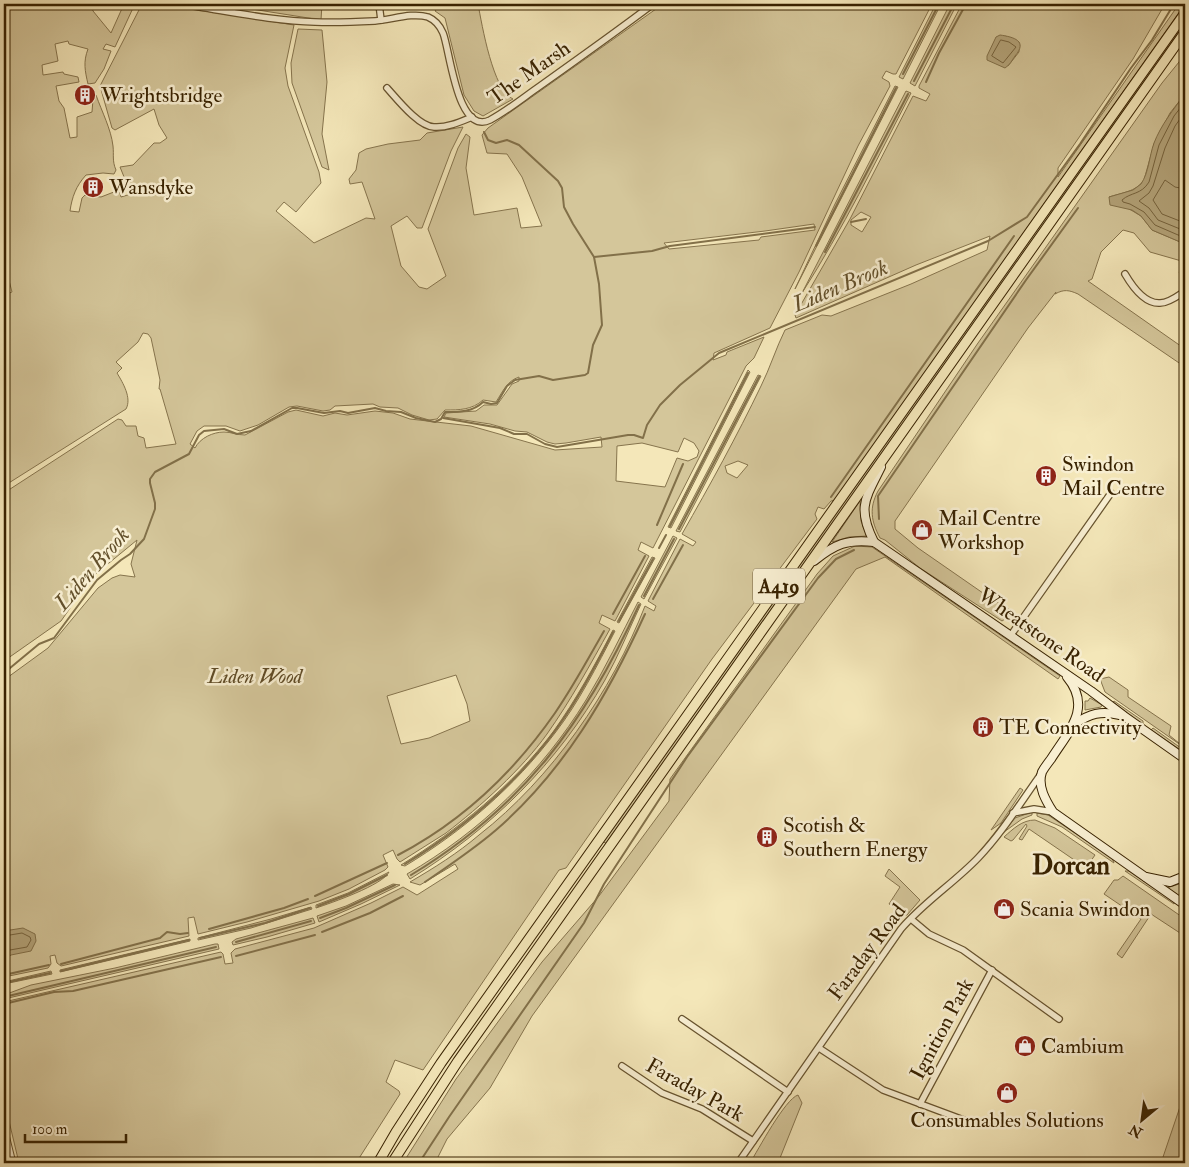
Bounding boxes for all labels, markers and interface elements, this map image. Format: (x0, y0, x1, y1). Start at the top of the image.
street label: The Marsh (483, 35, 575, 111)
place label: Wrightsbridge (100, 82, 222, 109)
building icon: Wrightsbridge (73, 83, 97, 107)
place label: Wansdyke (108, 174, 193, 201)
building icon: Wansdyke (81, 175, 105, 199)
water label: Liden Brook (787, 253, 892, 319)
place label: Swindon Mail Centre (1062, 451, 1165, 502)
building icon: Swindon Mail Centre (1034, 464, 1058, 488)
place label: Mail Centre Workshop (937, 505, 1041, 556)
shop icon: Mail Centre Workshop (910, 518, 934, 542)
water label: Liden Brook (48, 522, 136, 617)
road number: A419 (753, 568, 805, 604)
street label: Wheatstone Road (971, 581, 1110, 689)
park label: Liden Wood (207, 663, 304, 690)
place label: TE Connectivity (999, 714, 1142, 741)
building icon: TE Connectivity (971, 715, 995, 739)
place label: Scotish & Southern Energy (783, 812, 928, 863)
building icon: Scotish & Southern Energy (755, 825, 779, 849)
district label: Dorcan (1032, 850, 1111, 882)
place label: Scania Swindon (1020, 896, 1150, 923)
shop icon: Scania Swindon (992, 897, 1016, 921)
street label: Faraday Road (822, 898, 912, 1006)
street label: Ignition Park (904, 974, 980, 1084)
place label: Cambium (1041, 1033, 1124, 1060)
shop icon: Cambium (1013, 1034, 1037, 1058)
street label: Faraday Park (641, 1052, 749, 1128)
shop icon: Consumables Solutions (995, 1081, 1019, 1105)
north arrow (1116, 1094, 1166, 1144)
place label: Consumables Solutions (910, 1107, 1104, 1134)
scale bar (25, 1112, 126, 1144)
text: 100 m (32, 1120, 68, 1139)
text: N (1126, 1120, 1146, 1142)

